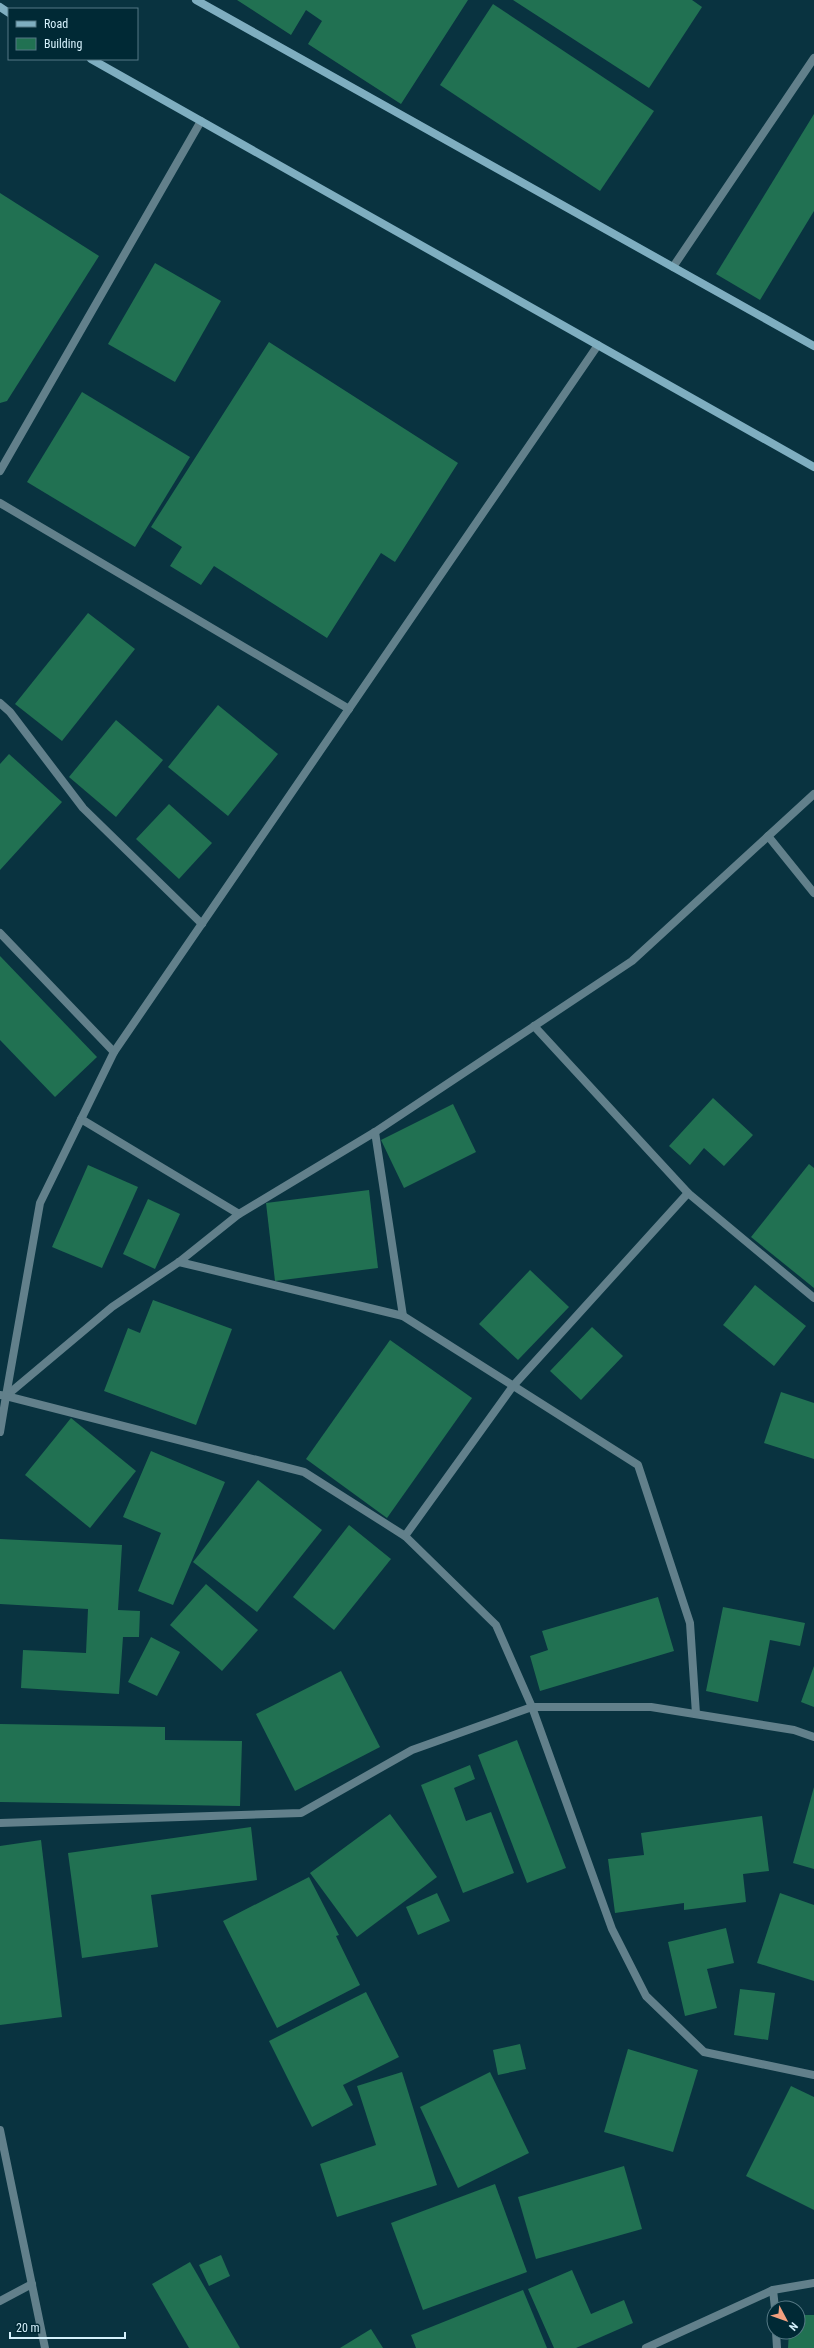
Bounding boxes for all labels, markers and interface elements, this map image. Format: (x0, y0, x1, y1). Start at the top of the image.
legend (8, 8, 138, 60)
text: Road (44, 17, 68, 31)
text: Building (44, 37, 82, 51)
north arrow (766, 2300, 806, 2340)
scale bar (10, 2314, 125, 2340)
text: N (786, 2319, 800, 2333)
text: 20 m (16, 2321, 40, 2335)

